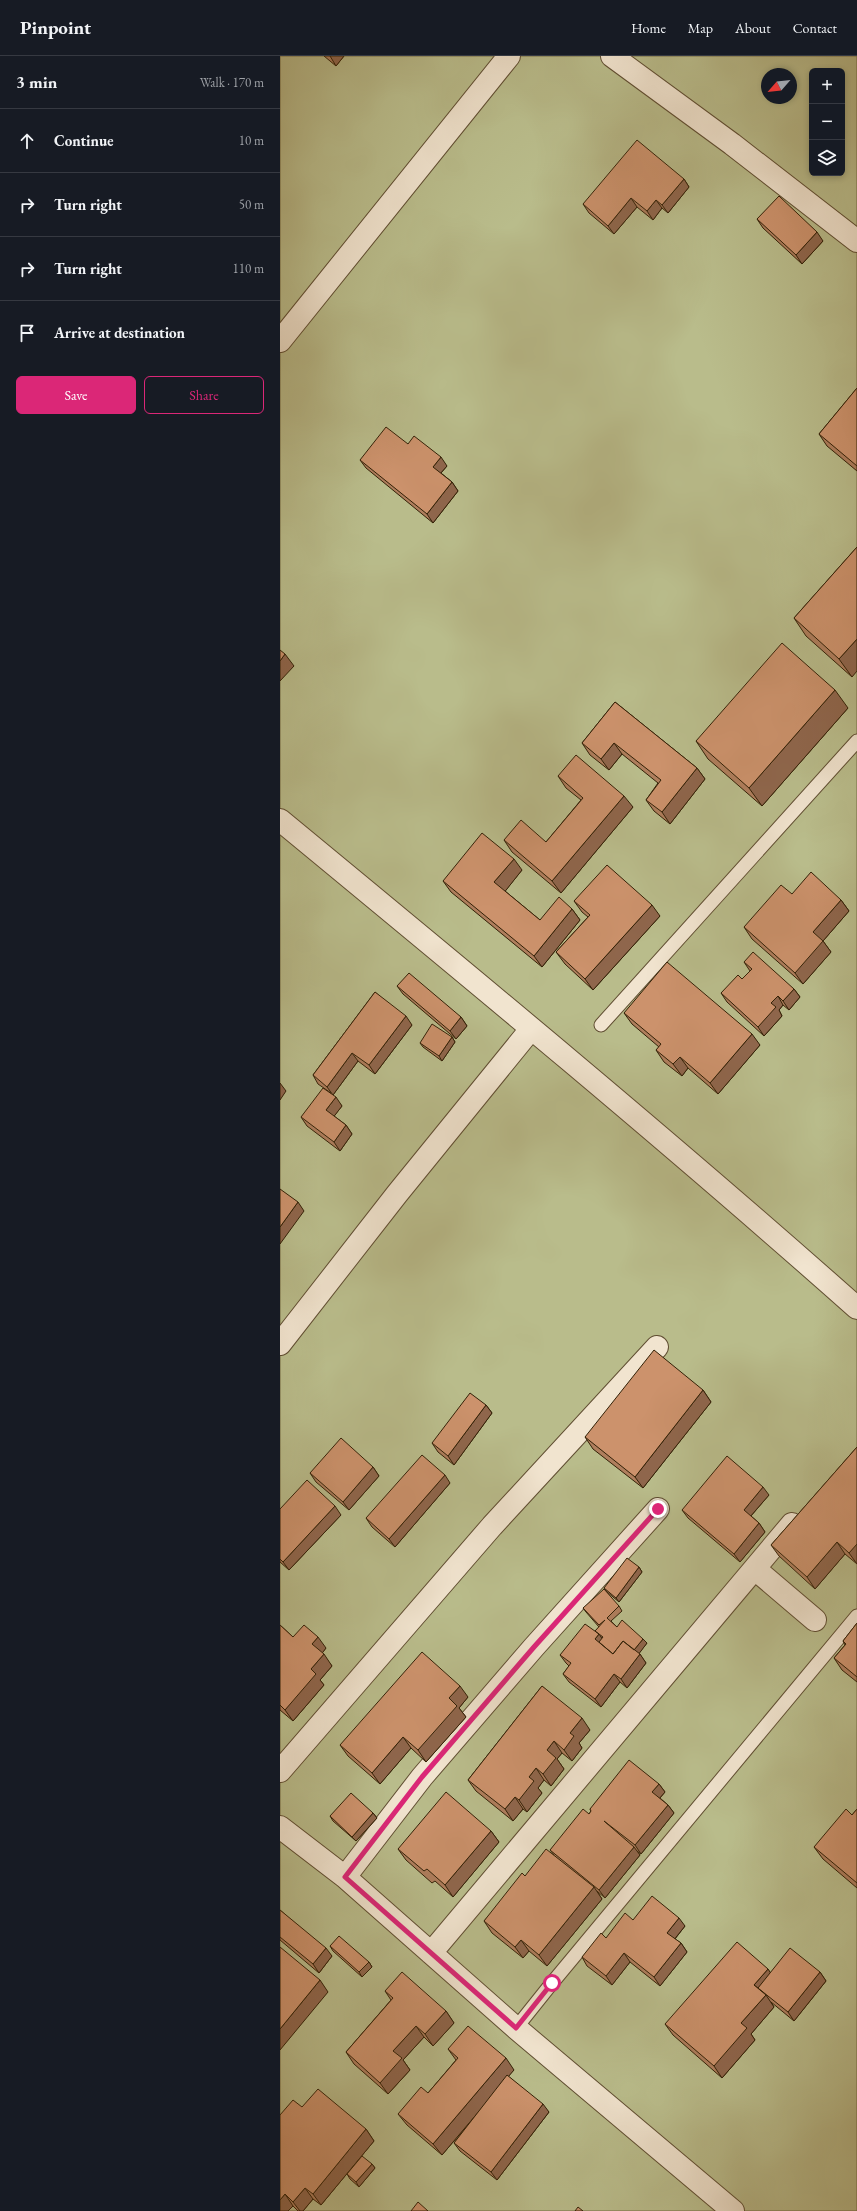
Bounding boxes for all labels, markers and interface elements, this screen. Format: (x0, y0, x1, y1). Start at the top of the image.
text: Pinpoint (20, 15, 91, 40)
text: Home (631, 19, 666, 37)
text: Map (688, 19, 713, 37)
text: About (735, 19, 771, 37)
text: Contact (793, 19, 837, 37)
north arrow (761, 68, 797, 104)
map controls (809, 68, 845, 176)
button: + (809, 68, 845, 104)
text: 3 min (16, 71, 57, 93)
text: Walk · 170 m (200, 74, 264, 91)
button: − (809, 104, 845, 140)
icon: ahead (16, 130, 38, 152)
text: Continue (54, 131, 114, 150)
text: 10 m (239, 132, 264, 149)
button: layers (809, 140, 845, 176)
icon: right (16, 194, 38, 216)
text: Turn right (54, 195, 122, 214)
text: 50 m (239, 196, 264, 213)
icon: right (16, 258, 38, 280)
text: Turn right (54, 259, 122, 278)
text: 110 m (233, 260, 264, 277)
icon: arrive (16, 322, 38, 344)
text: Arrive at destination (54, 323, 185, 342)
button: Save (16, 376, 136, 414)
button: Share (144, 376, 264, 414)
route end (649, 1500, 667, 1518)
route start (543, 1974, 561, 1992)

